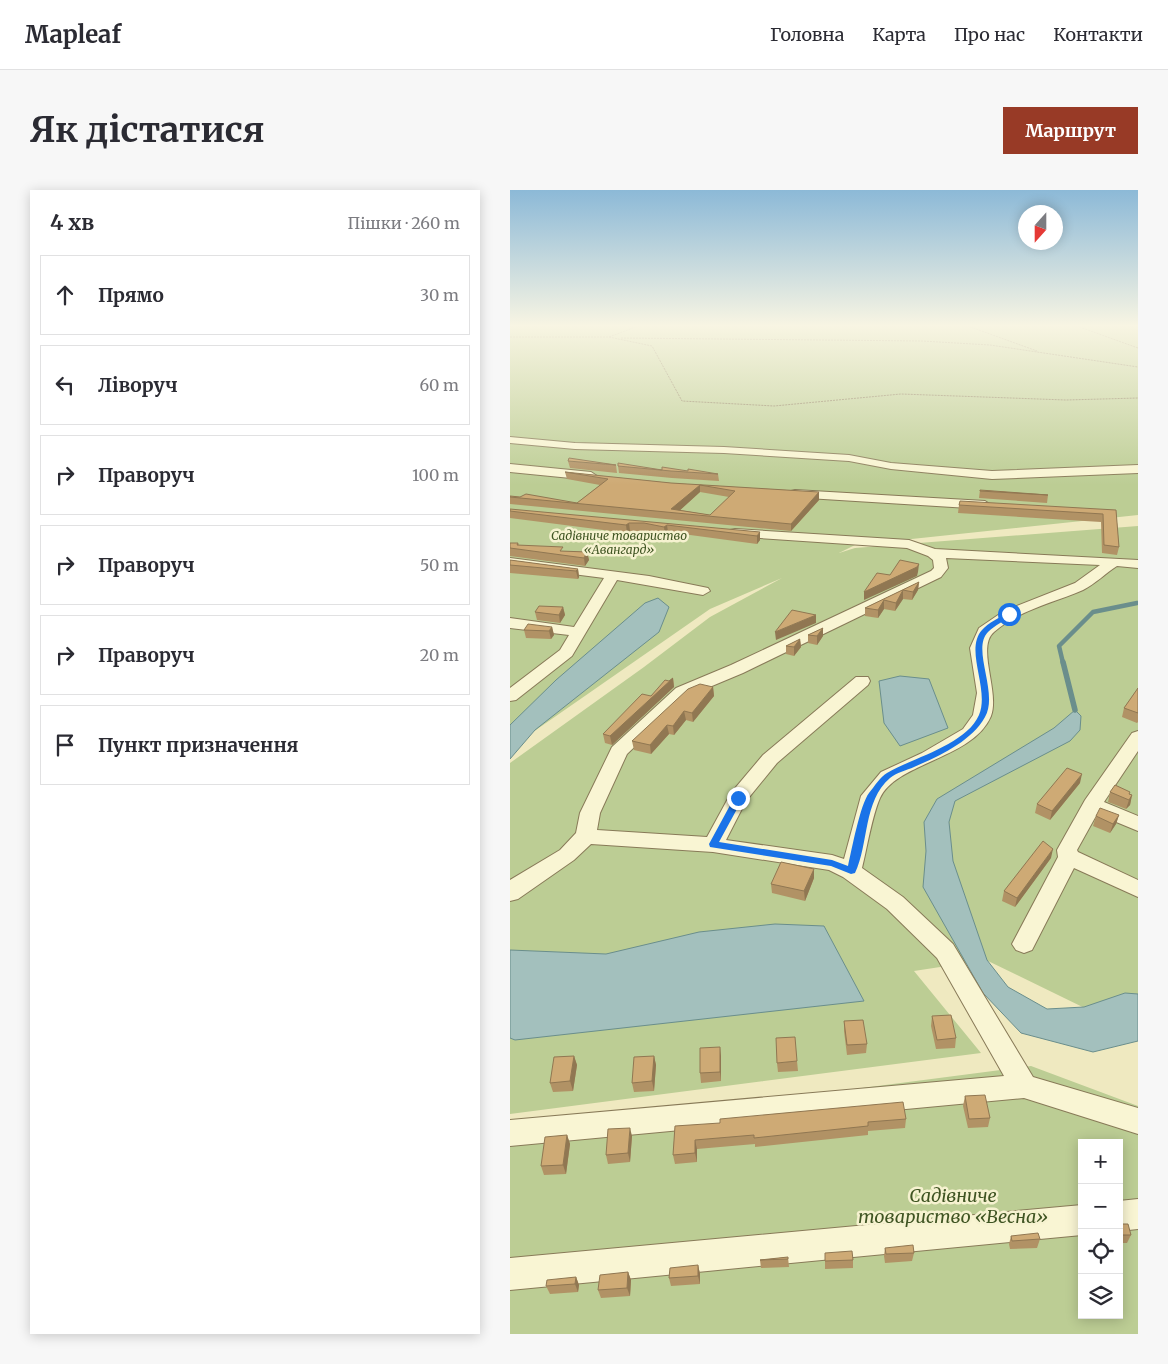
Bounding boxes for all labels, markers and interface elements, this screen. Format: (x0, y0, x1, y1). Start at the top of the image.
text: Mapleaf (25, 19, 121, 50)
text: Головна (770, 23, 844, 46)
text: Карта (872, 23, 926, 46)
text: Про нас (954, 23, 1025, 46)
text: Контакти (1053, 23, 1143, 46)
button: Маршрут (1003, 107, 1138, 154)
text: Як дістатися (30, 108, 265, 152)
north arrow (1018, 205, 1063, 250)
text: 4 хв (50, 209, 94, 236)
text: Пішки · 260 m (348, 213, 460, 233)
icon: ahead (51, 281, 79, 309)
text: Прямо (98, 283, 164, 307)
text: 30 m (420, 285, 459, 305)
icon: left (51, 371, 79, 399)
text: Ліворуч (98, 373, 178, 397)
text: 60 m (419, 375, 459, 395)
icon: right (51, 461, 79, 489)
text: Праворуч (98, 463, 195, 487)
text: 100 m (412, 465, 459, 485)
park label: Садівниче товариство «Авангард» (551, 528, 687, 557)
icon: right (51, 551, 79, 579)
text: Праворуч (98, 553, 195, 577)
text: 50 m (420, 555, 459, 575)
route start (998, 603, 1021, 626)
icon: right (51, 641, 79, 669)
text: Праворуч (98, 643, 195, 667)
text: 20 m (420, 645, 459, 665)
icon: arrive (51, 731, 79, 759)
text: Пункт призначення (98, 733, 298, 757)
route end (727, 787, 750, 810)
map controls (1078, 1139, 1123, 1319)
button: + (1078, 1139, 1123, 1184)
park label: Садівниче товариство «Весна» (858, 1184, 1048, 1228)
button: − (1078, 1184, 1123, 1229)
button: locate (1078, 1229, 1123, 1274)
button: layers (1078, 1274, 1123, 1319)

